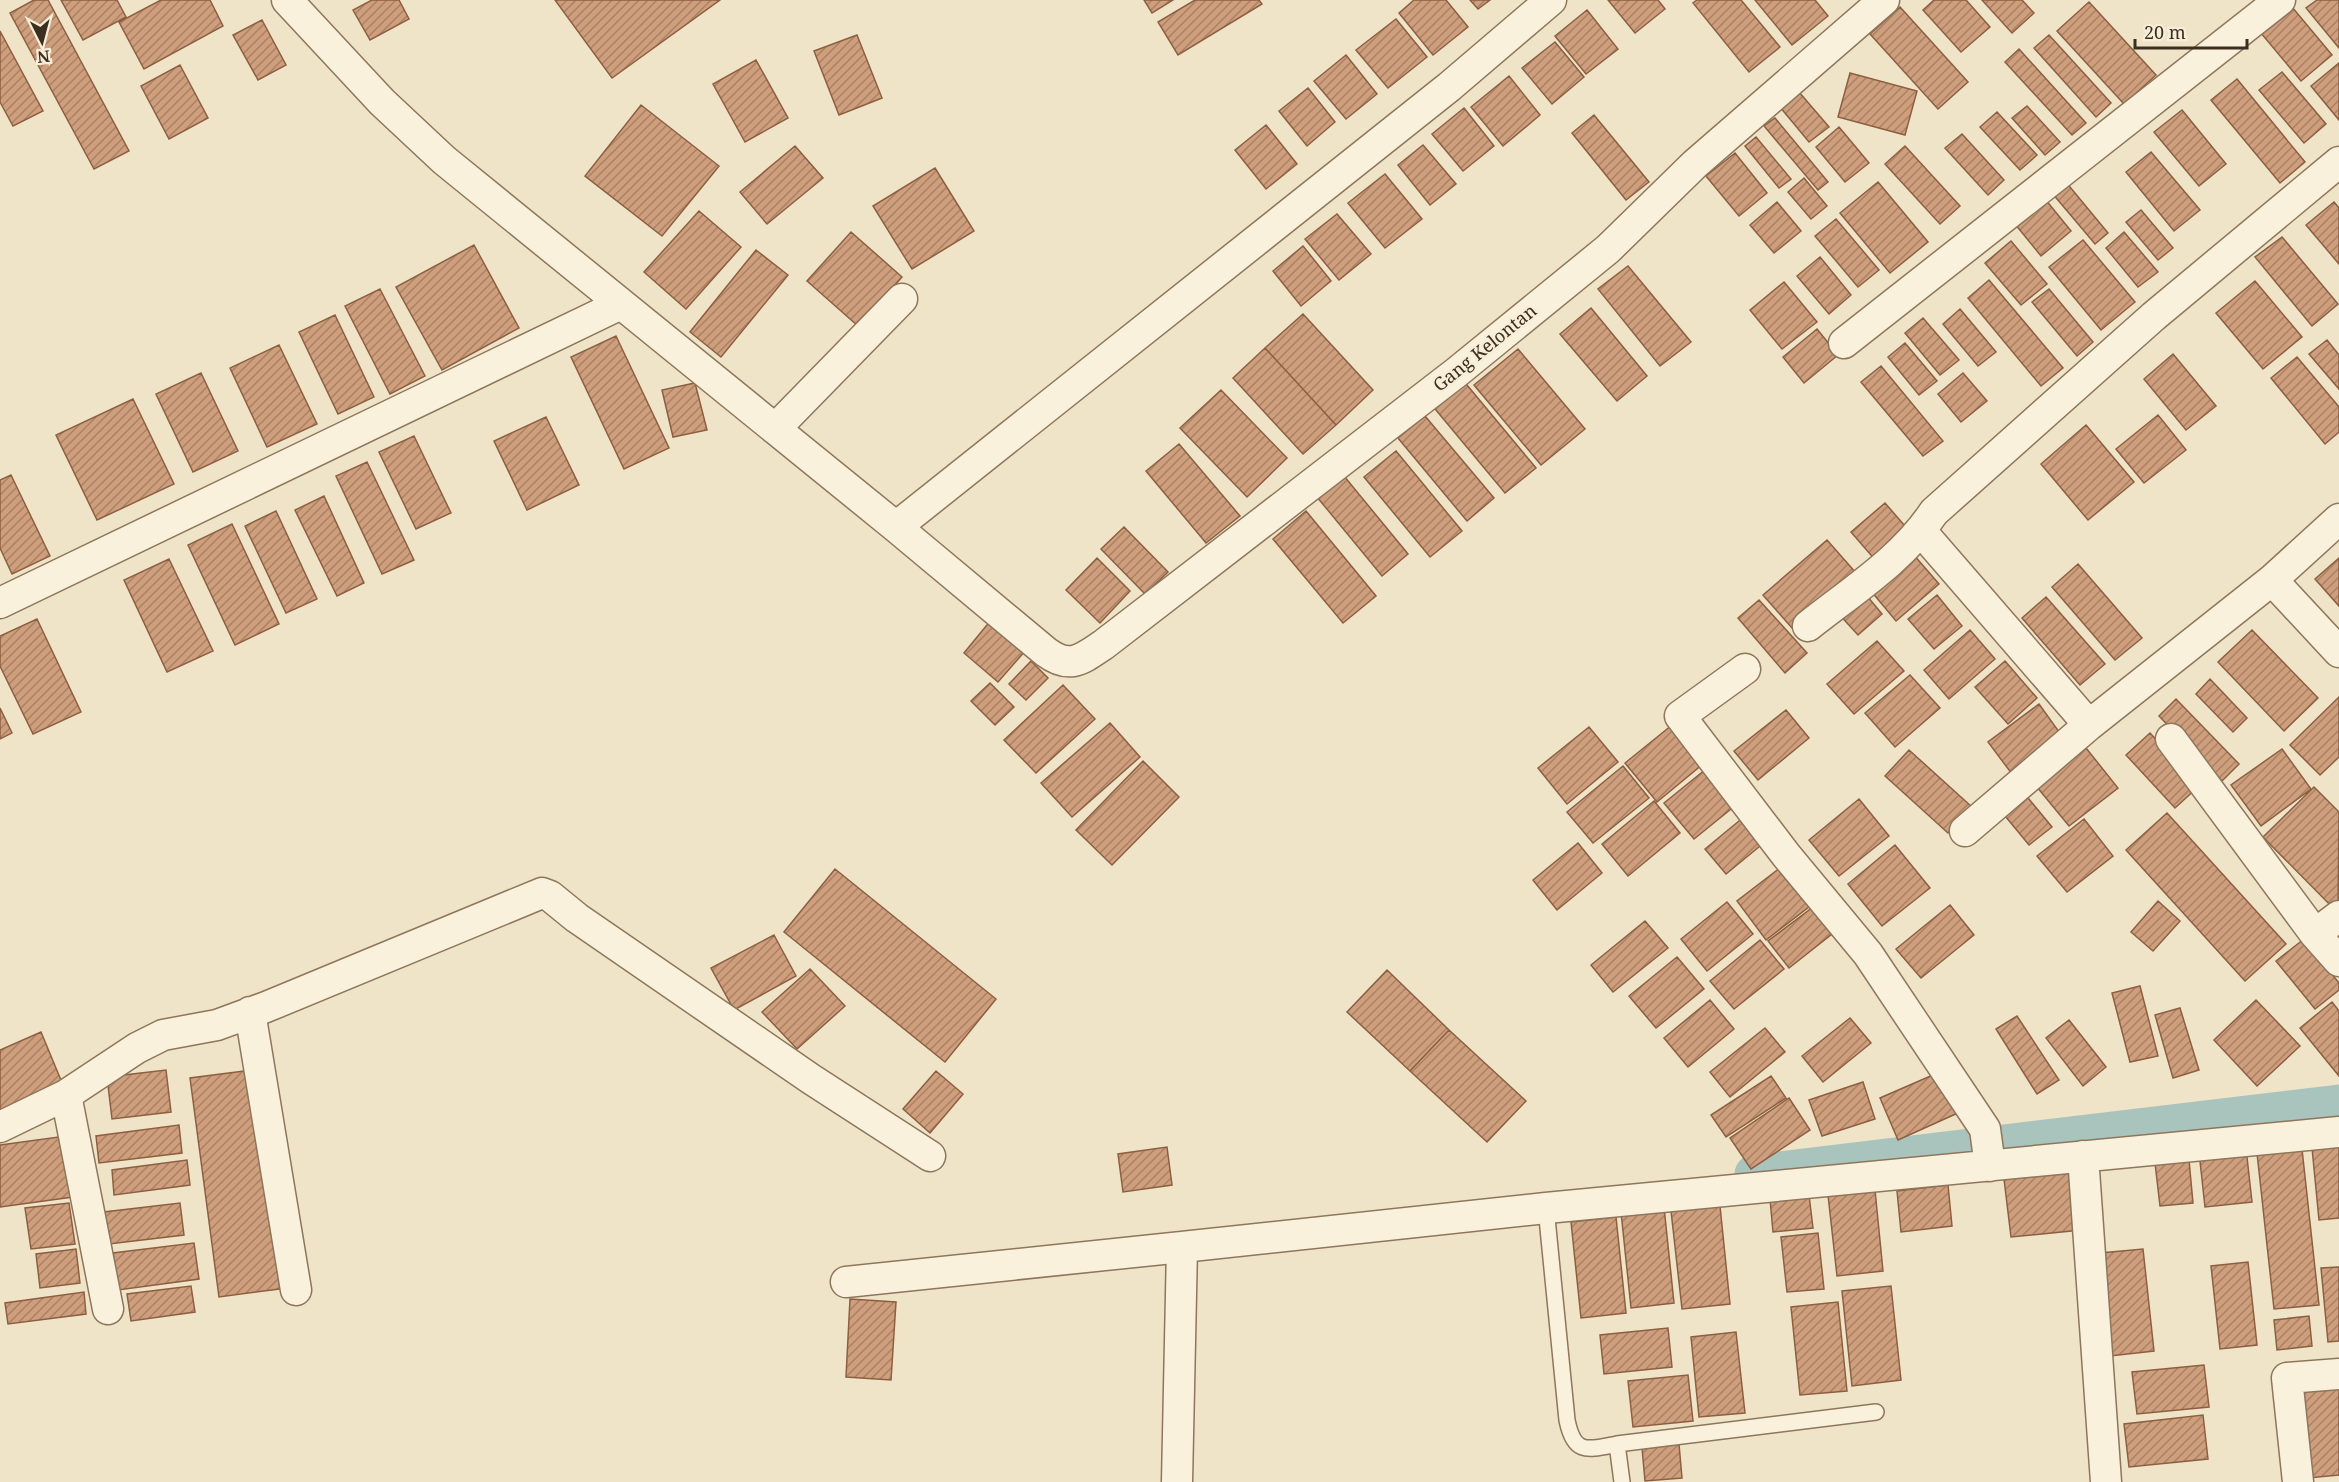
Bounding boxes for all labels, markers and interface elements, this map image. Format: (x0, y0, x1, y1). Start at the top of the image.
north arrow (12, 12, 72, 72)
scale bar (2135, 12, 2248, 50)
text: 20 m (2144, 20, 2186, 44)
text: N (36, 45, 51, 69)
street label: Gang Kelontan (1428, 298, 1541, 396)

